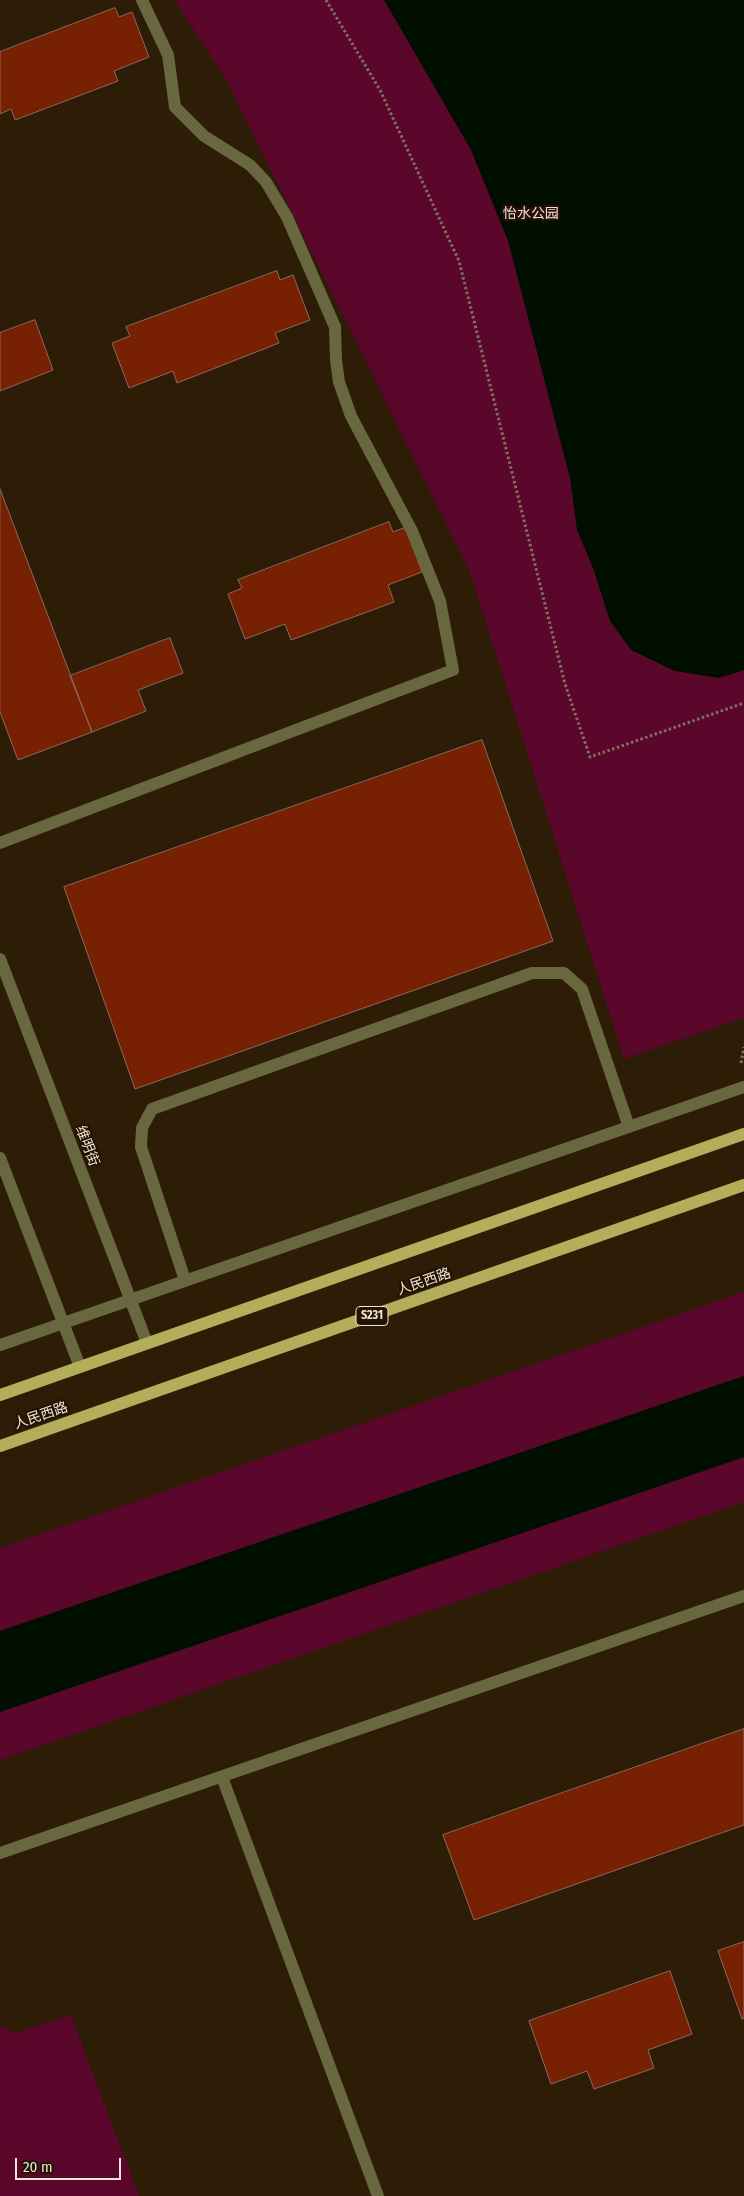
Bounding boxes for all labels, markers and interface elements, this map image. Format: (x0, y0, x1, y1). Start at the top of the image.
park label: 怡水公园 (503, 206, 559, 222)
street label: 维明街 (72, 1123, 102, 1169)
street label: 人民西路 (395, 1265, 453, 1299)
road number: S231 (356, 1306, 388, 1325)
street label: 人民西路 (12, 1399, 70, 1433)
scale bar (18, 2148, 124, 2180)
text: 20 m (23, 2158, 53, 2176)

